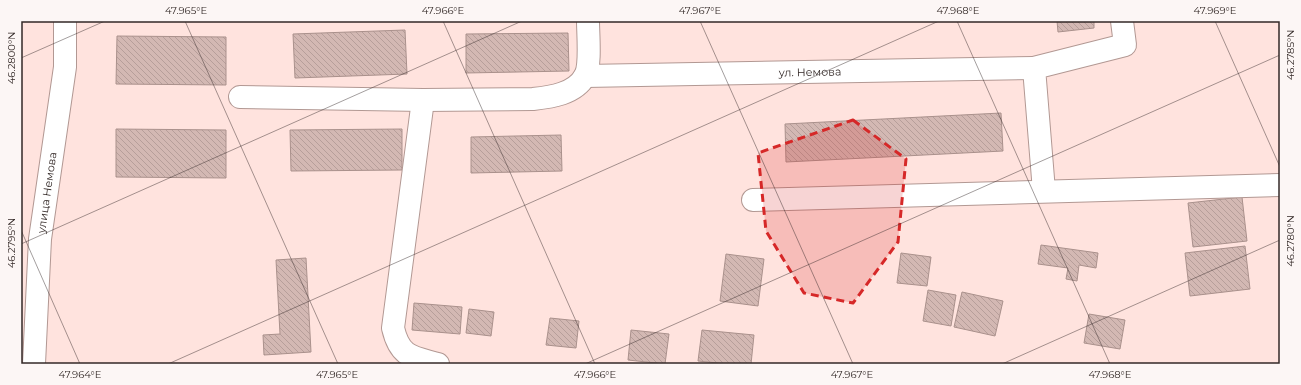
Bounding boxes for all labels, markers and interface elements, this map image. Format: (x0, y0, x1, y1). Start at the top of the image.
text: 47.965°E (165, 4, 207, 17)
text: 47.966°E (422, 4, 465, 17)
text: 47.967°E (679, 4, 722, 17)
text: 47.968°E (936, 4, 980, 17)
text: 47.969°E (1194, 4, 1237, 17)
text: 46.2785°N (1284, 30, 1297, 80)
text: 46.2800°N (5, 32, 18, 84)
street label: ул. Немова (777, 64, 841, 80)
street label: улица Немова (34, 151, 60, 235)
text: 46.2780°N (1284, 215, 1297, 267)
text: 46.2795°N (5, 218, 18, 268)
text: 47.964°E (59, 368, 102, 381)
text: 47.965°E (316, 368, 358, 381)
text: 47.966°E (574, 368, 617, 381)
text: 47.967°E (831, 368, 874, 381)
text: 47.968°E (1088, 368, 1132, 381)

